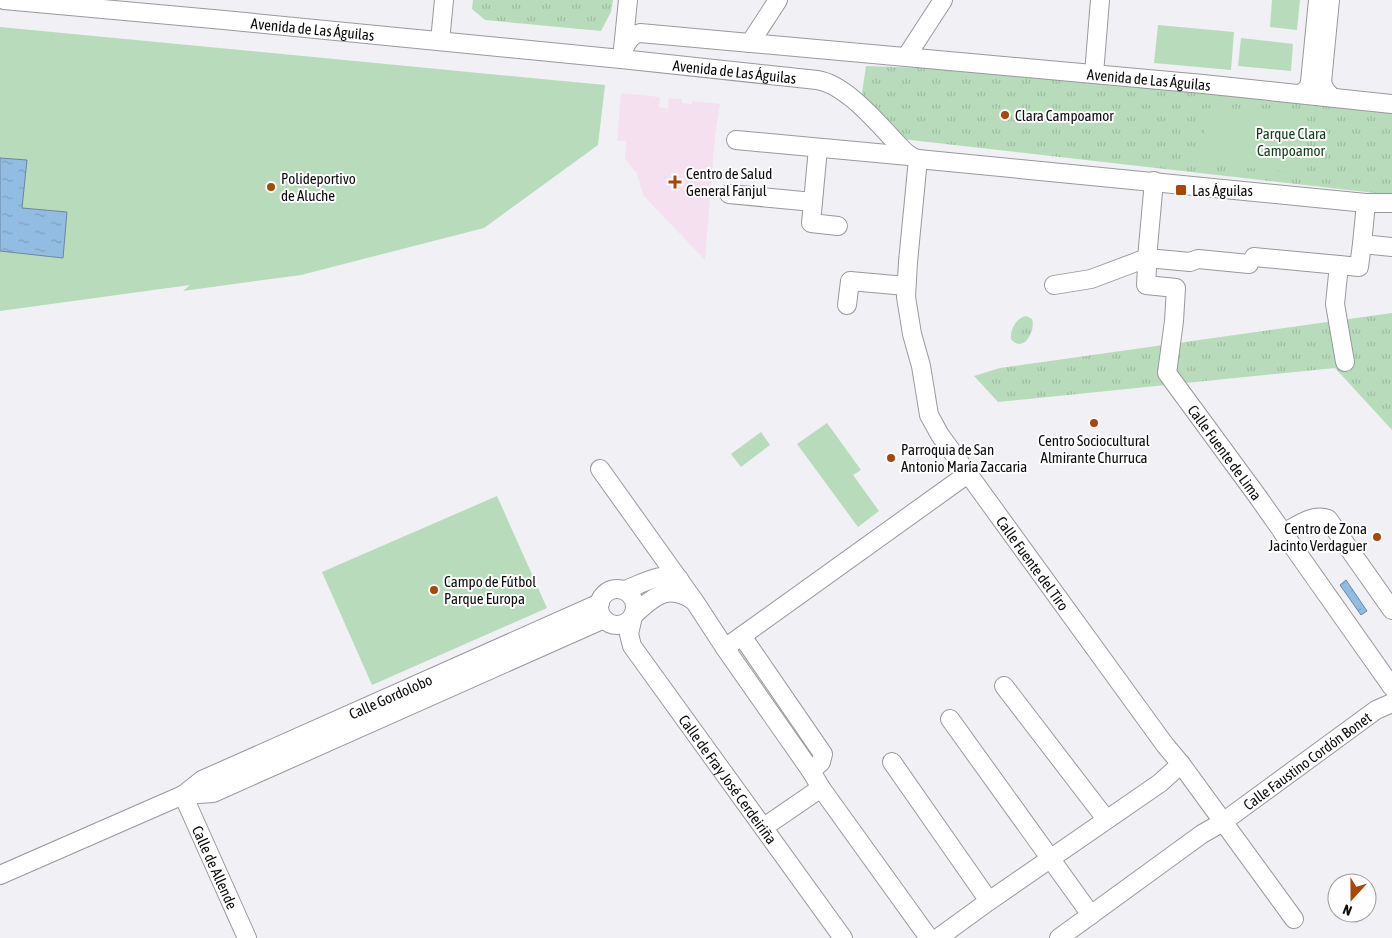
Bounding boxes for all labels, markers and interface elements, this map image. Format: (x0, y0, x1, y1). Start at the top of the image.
street label: Avenida de Las Águilas (250, 14, 375, 43)
street label: Avenida de Las Águilas (672, 56, 797, 86)
street label: Avenida de Las Águilas (1086, 65, 1212, 93)
place label: Clara Campoamor (1015, 107, 1114, 124)
marker: Clara Campoamor (999, 109, 1011, 121)
park label: Parque Clara Campoamor (1256, 125, 1326, 159)
place label: Centro de Salud General Fanjul (686, 165, 772, 199)
place label: Polideportivo de Aluche (281, 170, 356, 204)
marker: Centro de Salud General Fanjul (668, 175, 682, 189)
marker: Polideportivo de Aluche (265, 181, 277, 193)
place label: Las Águilas (1192, 182, 1253, 199)
marker: Las Águilas (1174, 183, 1188, 197)
street label: Calle Fuente de Lima (1185, 401, 1266, 503)
marker: Centro Sociocultural Almirante Churruca (1088, 417, 1100, 429)
place label: Centro Sociocultural Almirante Churruca (1038, 432, 1150, 466)
place label: Parroquia de San Antonio María Zaccaria (901, 441, 1027, 475)
marker: Parroquia de San Antonio María Zaccaria (885, 452, 897, 464)
street label: Calle Fuente del Tiro (993, 513, 1073, 613)
place label: Centro de Zona Jacinto Verdaguer (1269, 520, 1368, 554)
marker: Centro de Zona Jacinto Verdaguer (1371, 531, 1383, 543)
place label: Campo de Fútbol Parque Europa (444, 573, 536, 607)
marker: Campo de Fútbol Parque Europa (428, 584, 440, 596)
street label: Calle Gordolobo (346, 670, 434, 722)
street label: Calle Faustino Cordón Bonet (1240, 708, 1374, 813)
street label: Calle de Fray José Cerdeiriña (676, 711, 781, 847)
street label: Calle de Allende (189, 823, 241, 912)
north arrow (1327, 873, 1377, 923)
text: N (1341, 901, 1354, 919)

